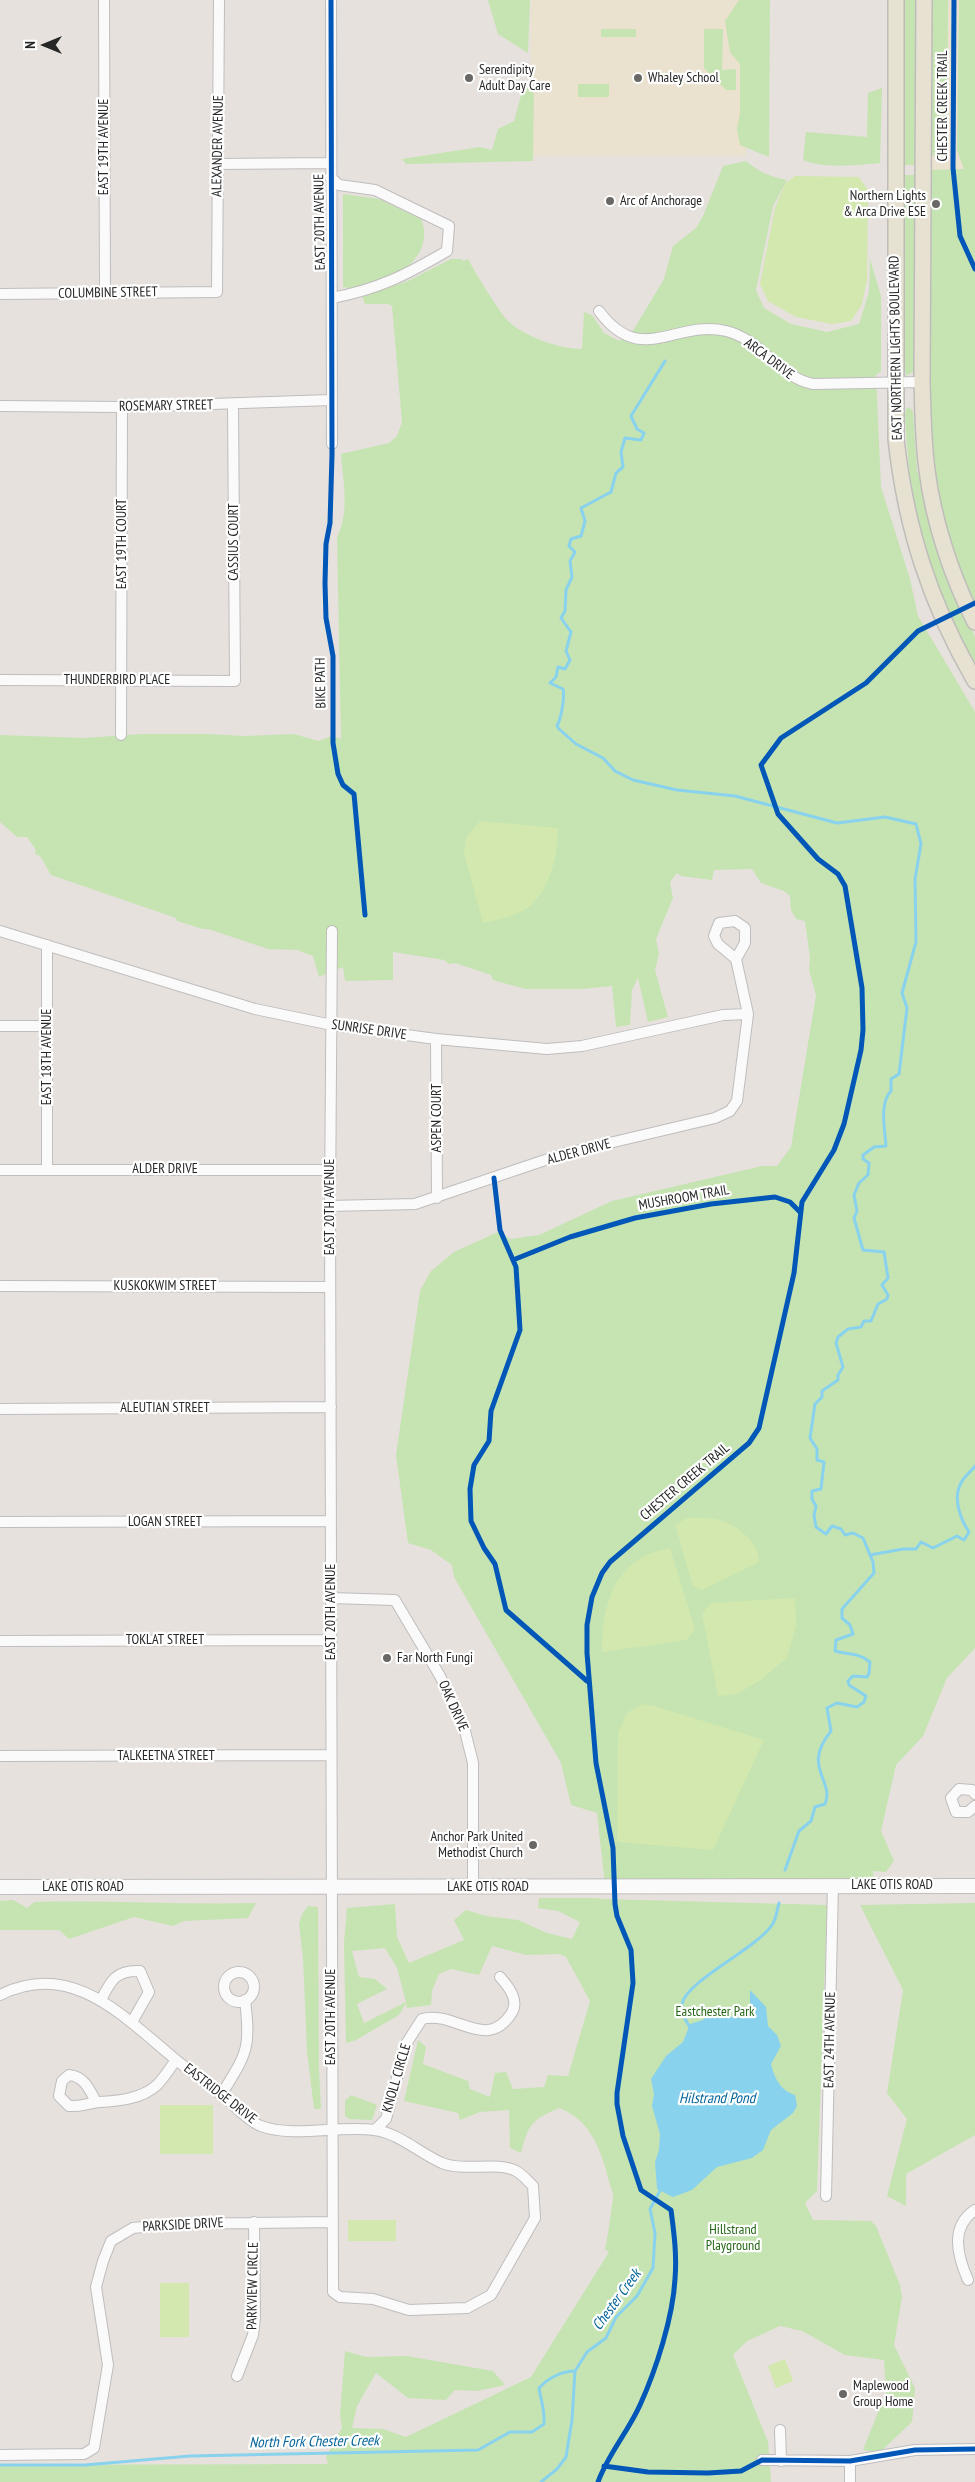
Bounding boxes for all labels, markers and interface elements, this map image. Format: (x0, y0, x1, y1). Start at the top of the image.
north arrow (20, 20, 70, 70)
text: N (21, 41, 39, 49)
street label: CHESTER CREEK TRAIL (935, 50, 951, 162)
place label: Serendipity Adult Day Care (479, 62, 550, 94)
place label: Whaley School (648, 70, 719, 86)
marker: Serendipity Adult Day Care (463, 72, 475, 84)
marker: Whaley School (632, 72, 644, 84)
street label: ALEXANDER AVENUE (209, 95, 227, 197)
street label: EAST 19TH AVENUE (96, 99, 112, 195)
street label: EAST 20TH AVENUE (311, 174, 329, 270)
place label: Northern Lights & Arca Drive ESE (843, 188, 926, 220)
place label: Arc of Anchorage (620, 193, 702, 209)
marker: Arc of Anchorage (604, 195, 616, 207)
marker: Northern Lights & Arca Drive ESE (930, 198, 942, 210)
street label: EAST NORTHERN LIGHTS BOULEVARD (886, 255, 906, 441)
street label: COLUMBINE STREET (58, 284, 158, 302)
street label: ARCA DRIVE (741, 335, 797, 383)
street label: ROSEMARY STREET (119, 397, 213, 415)
street label: EAST 19TH COURT (114, 499, 130, 589)
street label: CASSIUS COURT (226, 503, 242, 581)
street label: BIKE PATH (312, 657, 330, 709)
street label: THUNDERBIRD PLACE (64, 672, 170, 688)
street label: EAST 18TH AVENUE (39, 1009, 55, 1105)
street label: SUNRISE DRIVE (330, 1016, 408, 1044)
street label: ASPEN COURT (429, 1084, 445, 1152)
street label: ALDER DRIVE (545, 1135, 613, 1169)
street label: EAST 20TH AVENUE (322, 1159, 338, 1255)
street label: ALDER DRIVE (132, 1161, 198, 1177)
street label: MUSHROOM TRAIL (637, 1182, 731, 1214)
street label: KUSKOKWIM STREET (113, 1278, 217, 1294)
street label: ALEUTIAN STREET (120, 1400, 210, 1416)
street label: CHESTER CREEK TRAIL (637, 1440, 733, 1524)
street label: LOGAN STREET (128, 1514, 202, 1530)
street label: EAST 20TH AVENUE (323, 1564, 339, 1660)
street label: TOKLAT STREET (126, 1632, 204, 1648)
place label: Far North Fungi (397, 1650, 473, 1666)
marker: Far North Fungi (381, 1652, 393, 1664)
street label: OAK DRIVE (434, 1678, 472, 1734)
street label: TALKEETNA STREET (117, 1748, 215, 1764)
place label: Anchor Park United Methodist Church (430, 1829, 523, 1861)
marker: Anchor Park United Methodist Church (527, 1839, 539, 1851)
street label: LAKE OTIS ROAD (851, 1877, 933, 1893)
street label: LAKE OTIS ROAD (42, 1879, 124, 1895)
street label: LAKE OTIS ROAD (447, 1879, 529, 1895)
street label: EAST 20TH AVENUE (323, 1969, 339, 2065)
street label: EAST 24TH AVENUE (821, 1992, 839, 2088)
park label: Eastchester Park (676, 2004, 754, 2020)
street label: KNOLL CIRCLE (379, 2042, 415, 2114)
street label: EASTRIDGE DRIVE (180, 2060, 260, 2128)
water label: Hilstrand Pond (679, 2090, 755, 2108)
street label: PARKSIDE DRIVE (142, 2214, 224, 2236)
park label: Hillstrand Playground (706, 2222, 760, 2254)
street label: PARKVIEW CIRCLE (244, 2242, 262, 2330)
water label: Chester Creek (589, 2266, 645, 2334)
place label: Maplewood Group Home (853, 2378, 913, 2410)
marker: Maplewood Group Home (837, 2388, 849, 2400)
water label: North Fork Chester Creek (249, 2432, 379, 2452)

